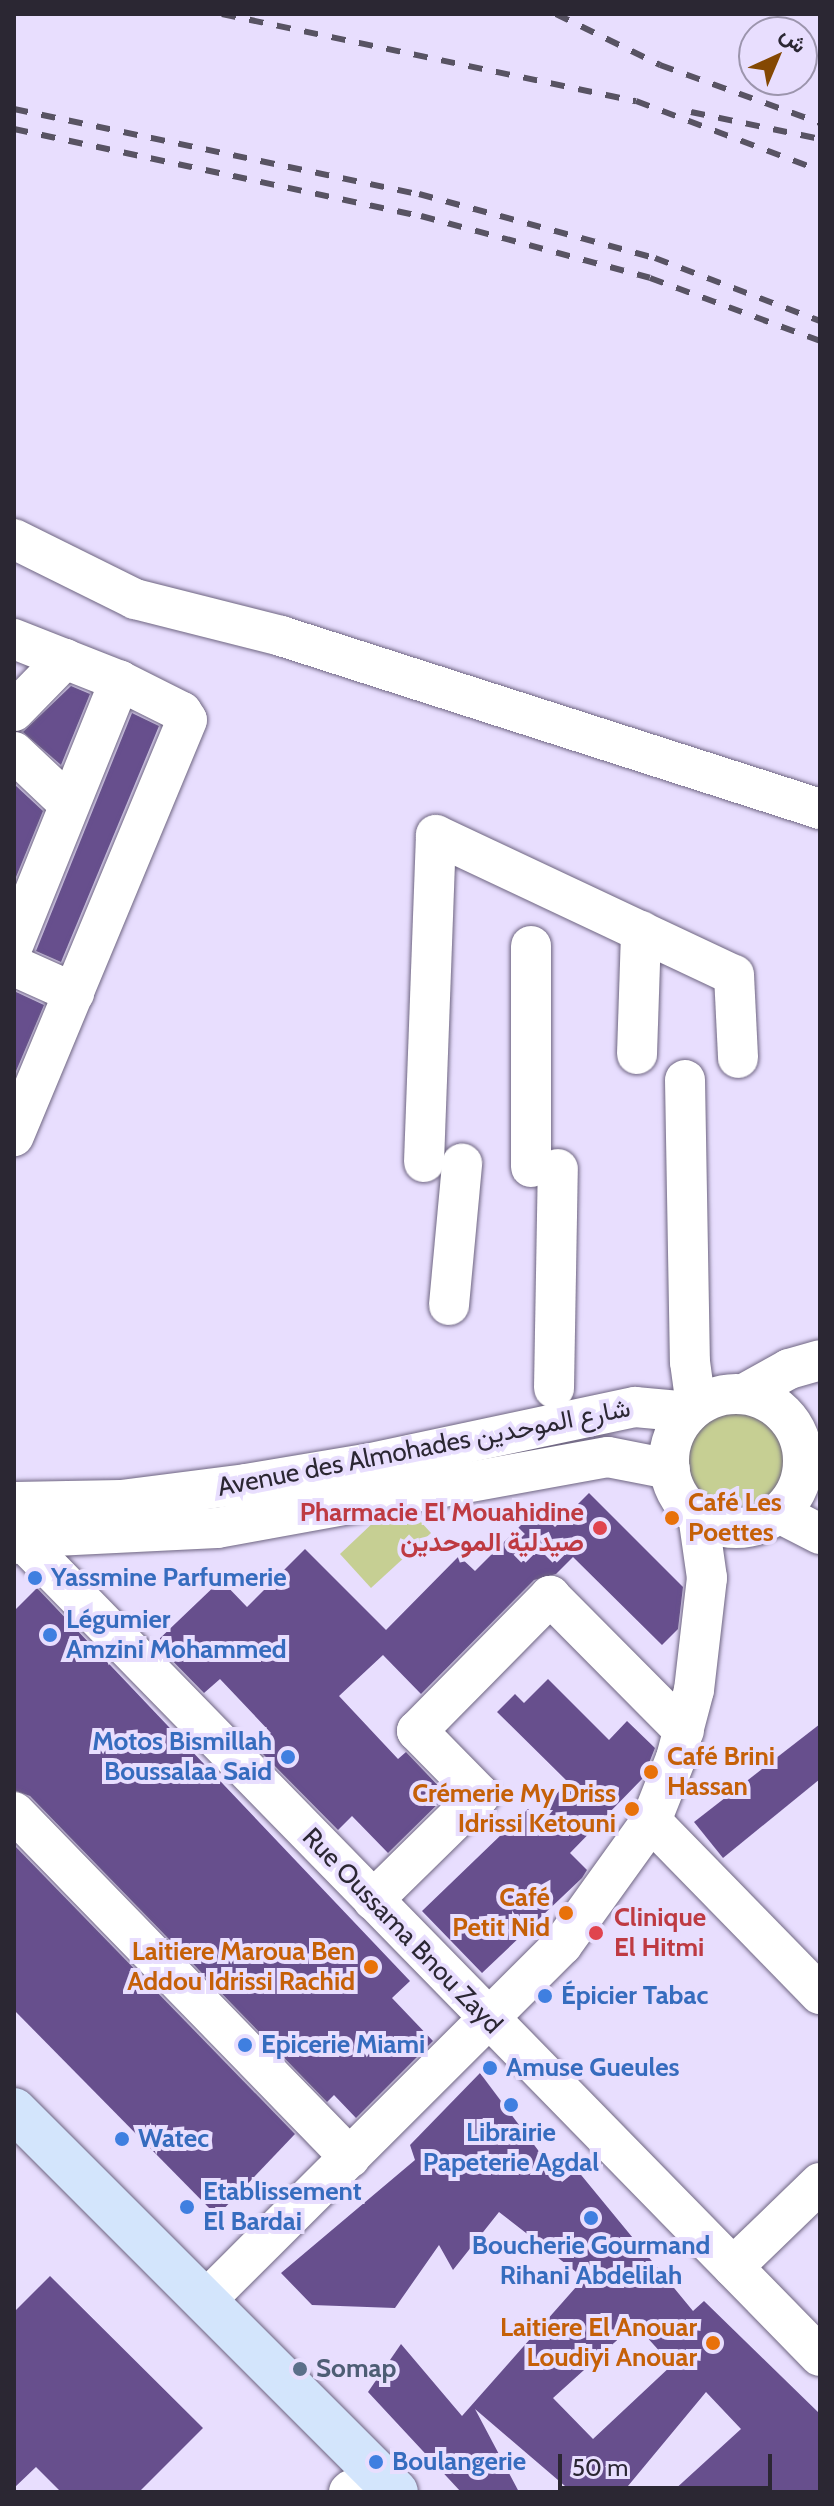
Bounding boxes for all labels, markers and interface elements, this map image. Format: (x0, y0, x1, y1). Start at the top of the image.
north arrow (738, 16, 818, 96)
text: ش (775, 21, 813, 59)
street label: Avenue des Almohades شارع الموحدين (215, 1393, 633, 1503)
place label: Café Les Poettes (688, 1487, 782, 1548)
place label: Pharmacie El Mouahidine صيدلية الموحدين (300, 1497, 584, 1558)
marker: Café Les Poettes (663, 1509, 681, 1527)
marker: Pharmacie El Mouahidine صيدلية الموحدين (591, 1519, 609, 1537)
place label: Yassmine Parfumerie (51, 1562, 287, 1594)
marker: Yassmine Parfumerie (26, 1569, 44, 1587)
place label: Légumier Amzini Mohammed (66, 1604, 287, 1666)
marker: Légumier Amzini Mohammed (41, 1626, 59, 1644)
place label: Motos Bismillah Boussalaa Said (92, 1726, 272, 1788)
place label: Café Brini Hassan (667, 1741, 775, 1802)
marker: Motos Bismillah Boussalaa Said (279, 1748, 297, 1766)
marker: Café Brini Hassan (642, 1763, 660, 1781)
place label: Crémerie My Driss Idrissi Ketouni (412, 1778, 616, 1840)
marker: Crémerie My Driss Idrissi Ketouni (623, 1800, 641, 1818)
street label: Rue Oussama Bnou Zayd (296, 1822, 508, 2040)
place label: Café Petit Nid (452, 1882, 550, 1944)
place label: Clinique El Hitmi (614, 1902, 706, 1964)
marker: Café Petit Nid (557, 1904, 575, 1922)
marker: Clinique El Hitmi (585, 1922, 607, 1944)
place label: Laitiere Maroua Ben Addou Idrissi Rachid (127, 1936, 355, 1998)
marker: Laitiere Maroua Ben Addou Idrissi Rachid (362, 1958, 380, 1976)
place label: Épicier Tabac (561, 1980, 708, 2012)
marker: Épicier Tabac (536, 1987, 554, 2005)
place label: Epicerie Miami (261, 2029, 425, 2061)
marker: Epicerie Miami (236, 2036, 254, 2054)
place label: Amuse Gueules (506, 2052, 680, 2084)
marker: Amuse Gueules (481, 2059, 499, 2077)
marker: Librairie Papeterie Agdal (502, 2096, 520, 2114)
place label: Librairie Papeterie Agdal (423, 2117, 599, 2178)
place label: Watec (138, 2123, 209, 2155)
marker: Watec (113, 2130, 131, 2148)
place label: Etablissement El Bardai (203, 2176, 362, 2238)
marker: Etablissement El Bardai (178, 2198, 196, 2216)
marker: Boucherie Gourmand Rihani Abdelilah (582, 2209, 600, 2227)
place label: Boucherie Gourmand Rihani Abdelilah (472, 2230, 710, 2292)
place label: Laitiere El Anouar Loudiyi Anouar (500, 2312, 697, 2374)
marker: Laitiere El Anouar Loudiyi Anouar (704, 2334, 722, 2352)
place label: Somap (316, 2353, 396, 2385)
marker: Somap (291, 2360, 309, 2378)
scale bar (562, 2438, 776, 2488)
place label: Boulangerie (392, 2446, 526, 2478)
marker: Boulangerie (367, 2453, 385, 2471)
text: 50 m (572, 2453, 628, 2482)

